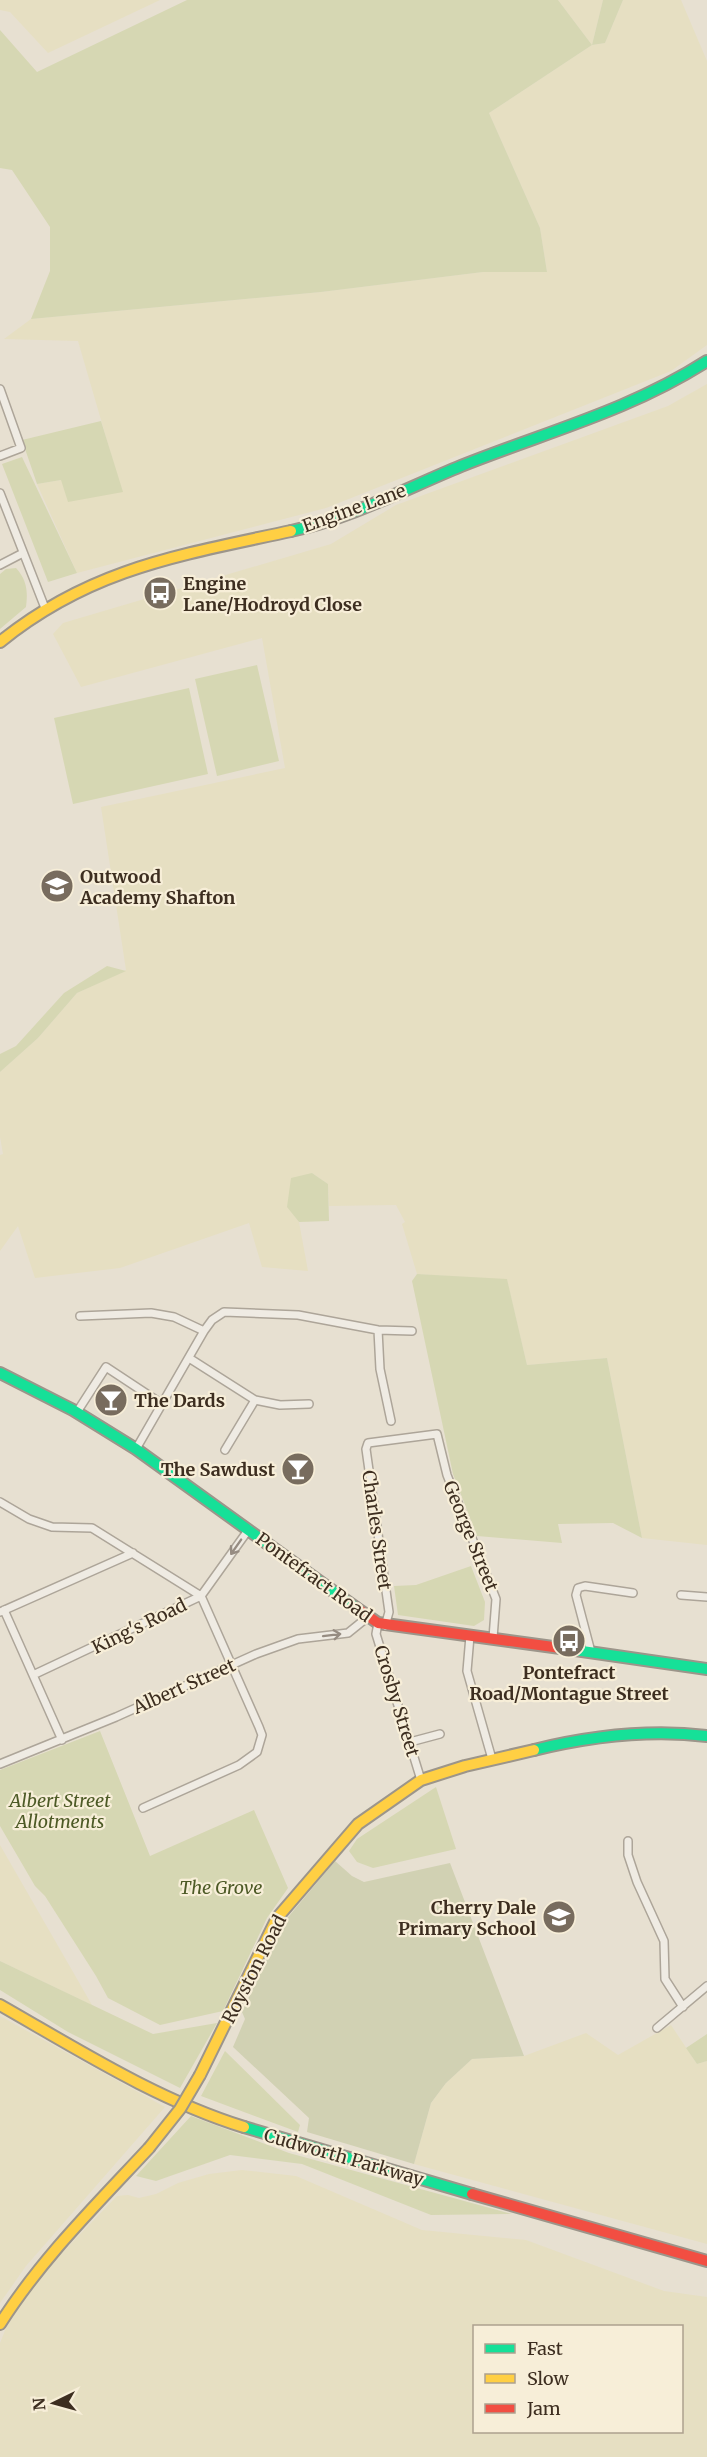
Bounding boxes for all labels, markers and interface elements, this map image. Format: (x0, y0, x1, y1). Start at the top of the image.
street label: Engine Lane (299, 479, 409, 537)
place label: Engine Lane/Hodroyd Close (183, 572, 362, 616)
bus stop icon: Engine Lane/Hodroyd Close (142, 575, 178, 611)
place label: Outwood Academy Shafton (79, 865, 235, 909)
school or university icon: Outwood Academy Shafton (39, 868, 75, 904)
bar icon: The Dards (93, 1382, 129, 1418)
place label: The Dards (134, 1389, 225, 1412)
bar icon: The Sawdust (280, 1451, 316, 1487)
place label: The Sawdust (161, 1458, 276, 1481)
street label: Charles Street (357, 1469, 397, 1591)
street label: George Street (438, 1477, 504, 1595)
street label: Pontefract Road (251, 1527, 377, 1627)
one-way arrow (230, 1539, 242, 1555)
street label: King's Road (88, 1593, 190, 1659)
bus stop icon: Pontefract Road/Montague Street (551, 1623, 587, 1659)
one-way arrow (322, 1629, 341, 1640)
street label: Crosby Street (369, 1643, 425, 1759)
street label: Albert Street (128, 1653, 239, 1719)
place label: Pontefract Road/Montague Street (469, 1661, 669, 1705)
park label: Albert Street Allotments (8, 1789, 111, 1833)
park label: The Grove (180, 1876, 262, 1899)
place label: Cherry Dale Primary School (398, 1896, 536, 1940)
school or university icon: Cherry Dale Primary School (541, 1899, 577, 1935)
street label: Royston Road (217, 1911, 291, 2027)
street label: Cudworth Parkway (261, 2123, 427, 2191)
legend (473, 2325, 683, 2433)
text: Fast (527, 2337, 563, 2360)
text: Slow (527, 2367, 570, 2390)
north arrow (24, 2373, 84, 2433)
text: N (29, 2397, 50, 2411)
text: Jam (526, 2397, 561, 2420)

